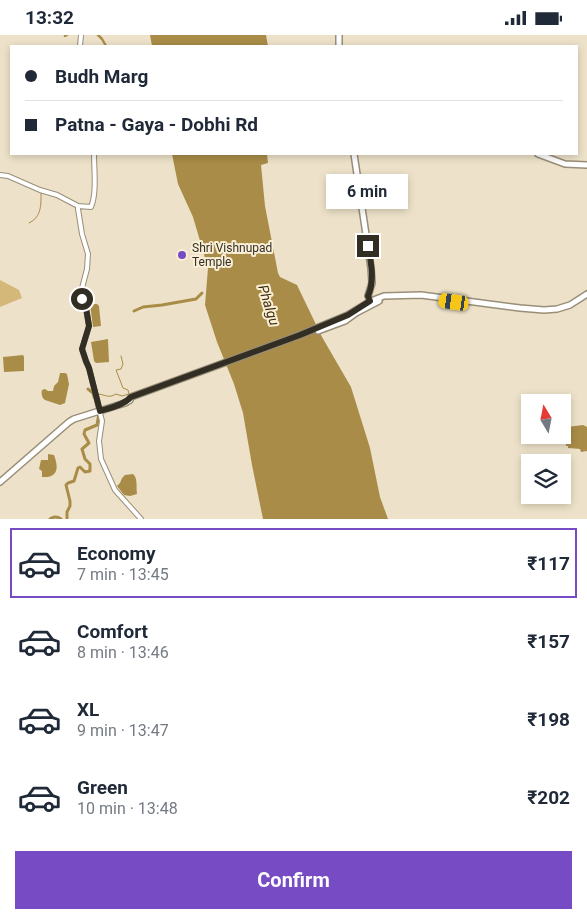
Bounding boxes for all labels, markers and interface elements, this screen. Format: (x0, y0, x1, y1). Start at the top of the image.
text: 13:32 (25, 6, 74, 29)
text: Budh Marg (55, 65, 148, 88)
text: Patna - Gaya - Dobhi Rd (55, 113, 258, 136)
callout: 6 min (327, 173, 409, 209)
text: 6 min (347, 182, 387, 201)
route end (357, 235, 379, 257)
place label: Shri Vishnupad Temple (192, 241, 272, 269)
marker: Shri Vishnupad Temple (176, 249, 188, 261)
water label: Phalgu (255, 283, 283, 328)
route start (71, 288, 93, 310)
car (438, 292, 469, 312)
north arrow (521, 394, 571, 444)
map controls (521, 394, 571, 504)
button: layers (521, 454, 571, 504)
icon: car (17, 541, 62, 586)
text: Economy (77, 542, 156, 565)
text: ₹117 (527, 552, 570, 575)
text: 7 min · 13:45 (77, 565, 169, 584)
icon: car (17, 619, 62, 664)
text: Comfort (77, 620, 148, 643)
text: ₹157 (527, 630, 570, 653)
text: 8 min · 13:46 (77, 643, 169, 662)
icon: car (17, 697, 62, 742)
text: XL (77, 698, 99, 721)
text: ₹198 (527, 708, 570, 731)
text: 9 min · 13:47 (77, 721, 169, 740)
icon: car (17, 775, 62, 820)
text: Green (77, 776, 128, 799)
text: ₹202 (527, 786, 570, 809)
text: 10 min · 13:48 (77, 799, 178, 818)
button: Confirm (15, 851, 572, 909)

